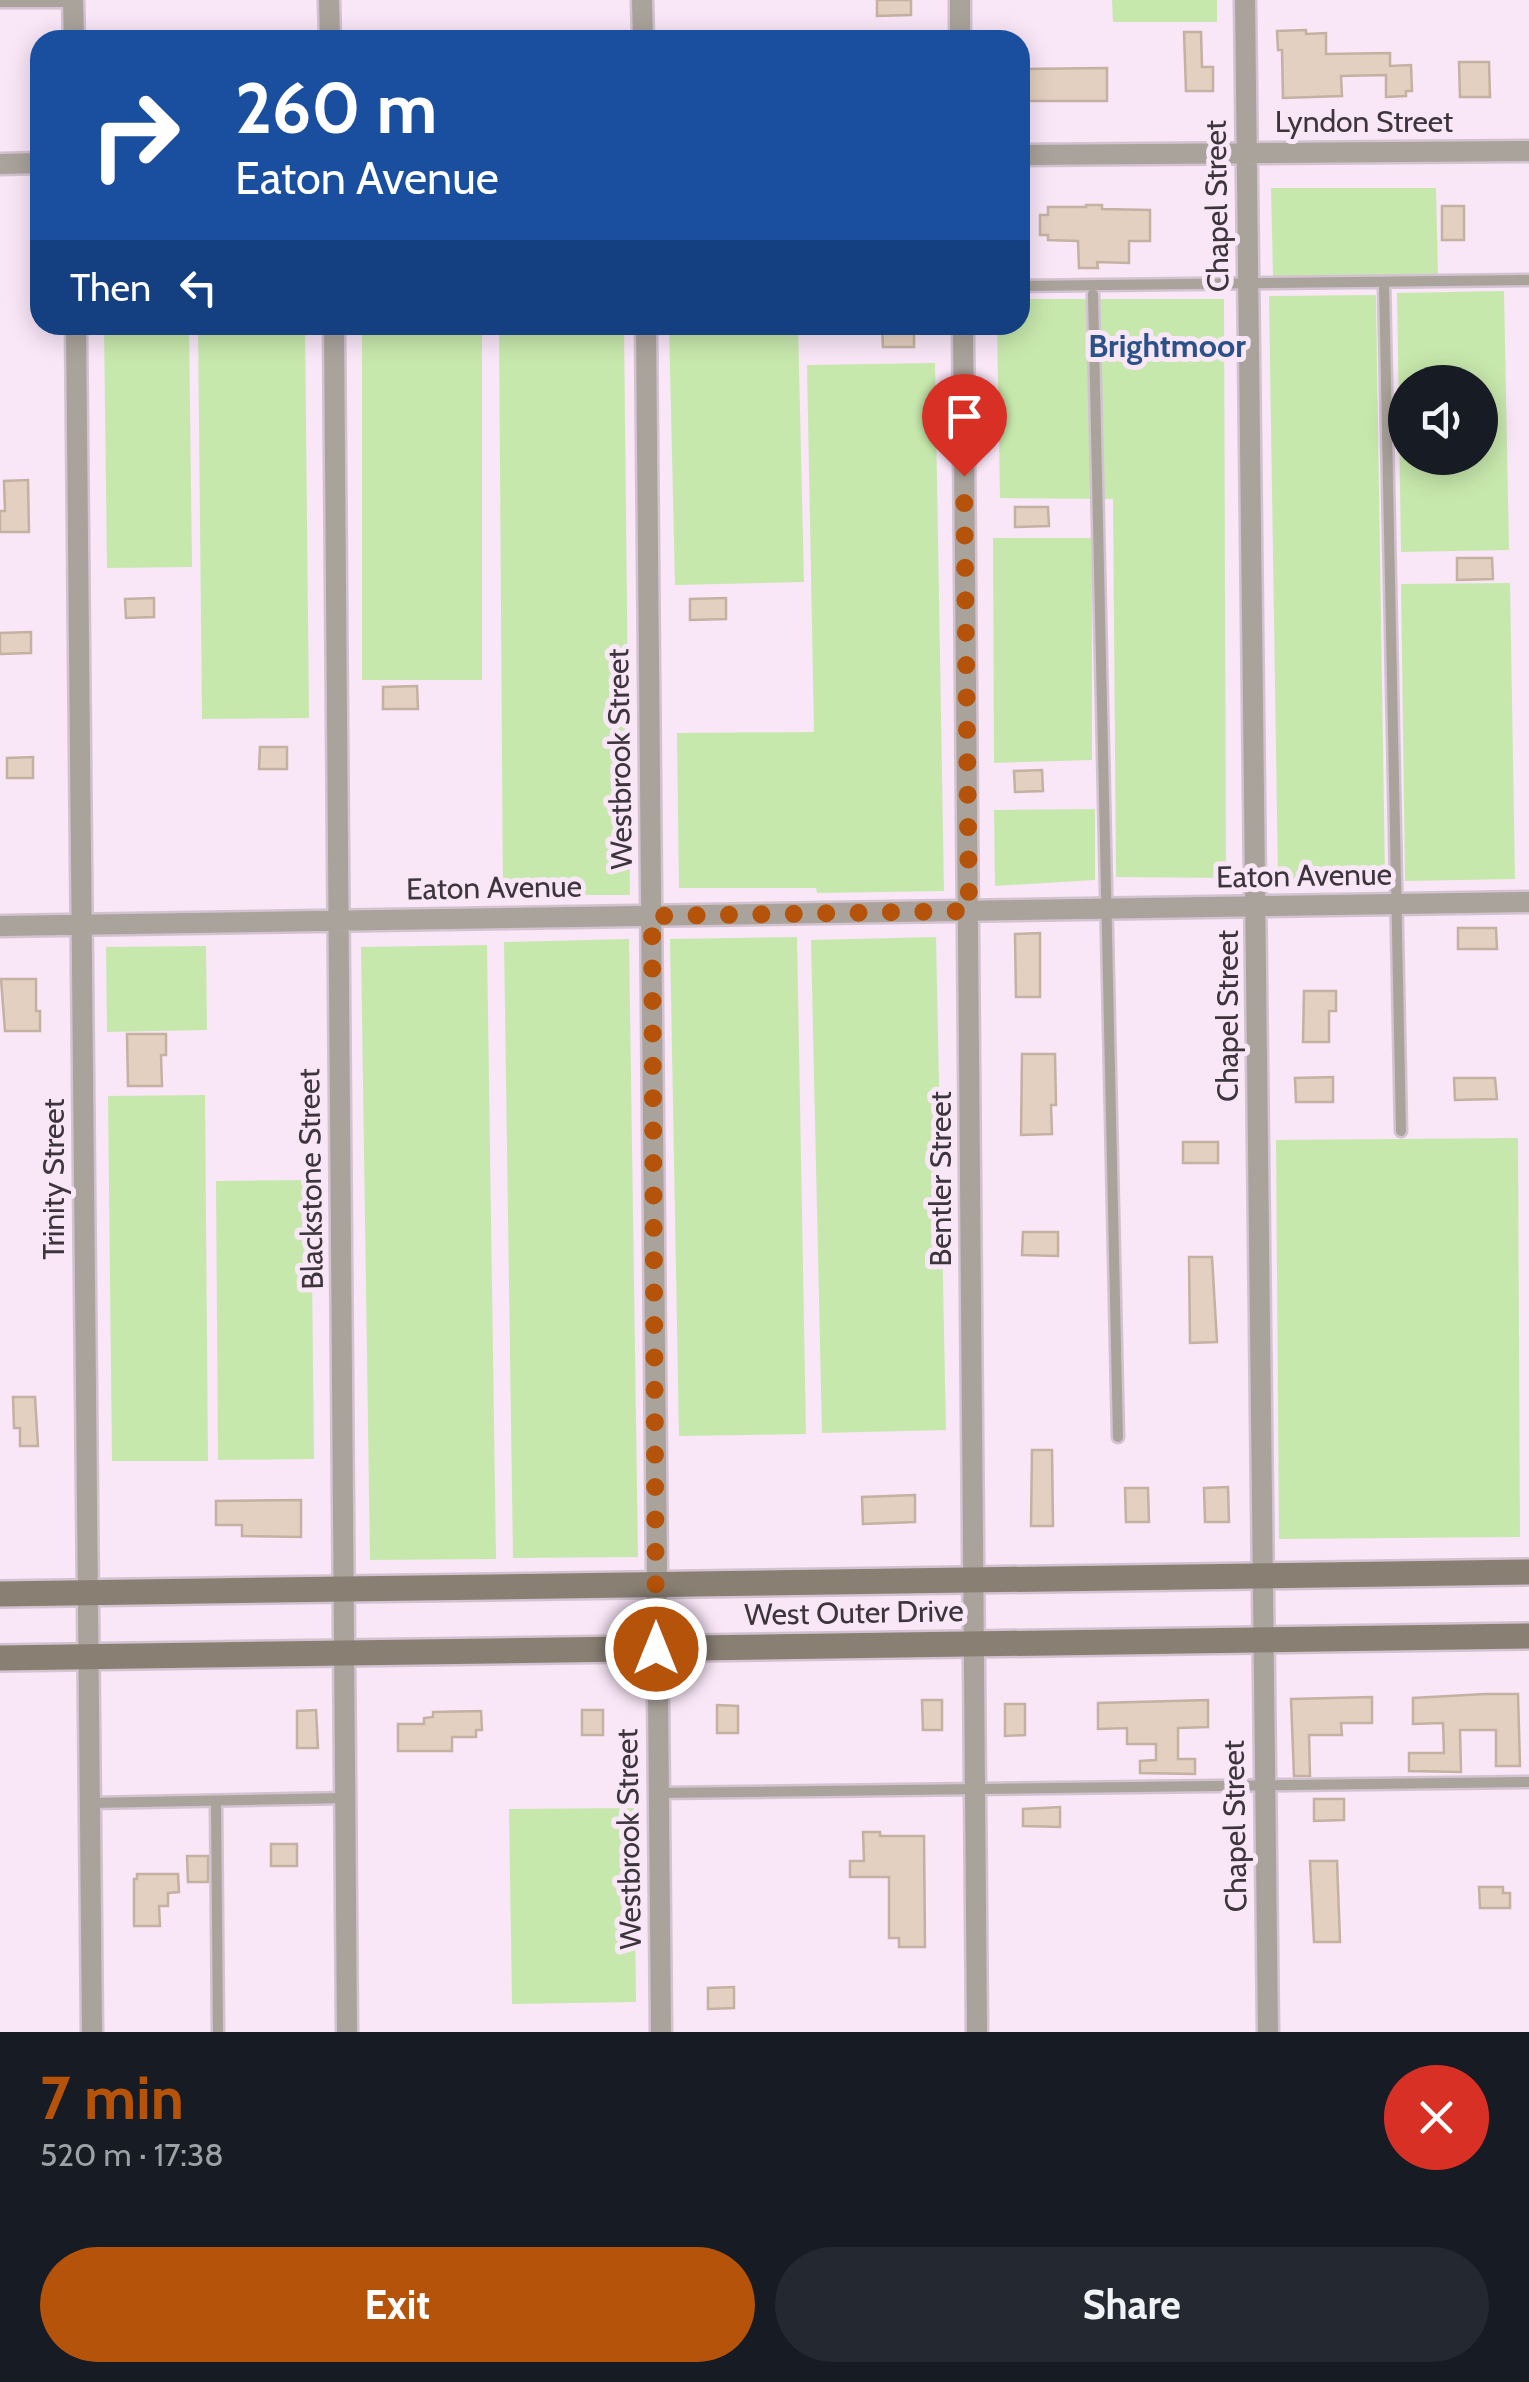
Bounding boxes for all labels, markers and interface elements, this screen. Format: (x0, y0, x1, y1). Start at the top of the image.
text: 260 m (235, 65, 437, 151)
icon: right (70, 70, 200, 200)
street label: Lyndon Street (1275, 103, 1453, 140)
street label: Chapel Street (1197, 120, 1236, 292)
text: Eaton Avenue (235, 151, 499, 205)
icon: left (171, 260, 226, 315)
text: Then (70, 264, 151, 311)
district label: Brightmoor (1088, 326, 1246, 365)
map controls (1388, 365, 1498, 475)
button: sound (1388, 365, 1498, 475)
pin (922, 374, 1007, 477)
icon: arrive (937, 389, 992, 444)
street label: Westbrook Street (599, 648, 640, 870)
street label: Eaton Avenue (1216, 855, 1392, 896)
street label: Eaton Avenue (406, 867, 582, 908)
street label: Chapel Street (1209, 930, 1246, 1102)
street label: Blackstone Street (290, 1068, 331, 1290)
street label: Bentler Street (922, 1091, 959, 1267)
street label: Trinity Street (35, 1098, 72, 1260)
street label: West Outer Drive (744, 1592, 964, 1633)
position arrow (604, 1597, 708, 1701)
street label: Westbrook Street (608, 1728, 649, 1950)
street label: Chapel Street (1215, 1740, 1254, 1912)
text: 7 min (40, 2061, 184, 2134)
button: close (1384, 2065, 1489, 2170)
text: 520 m · 17:38 (40, 2135, 224, 2174)
button: Exit (40, 2247, 755, 2362)
button: Share (775, 2247, 1489, 2362)

